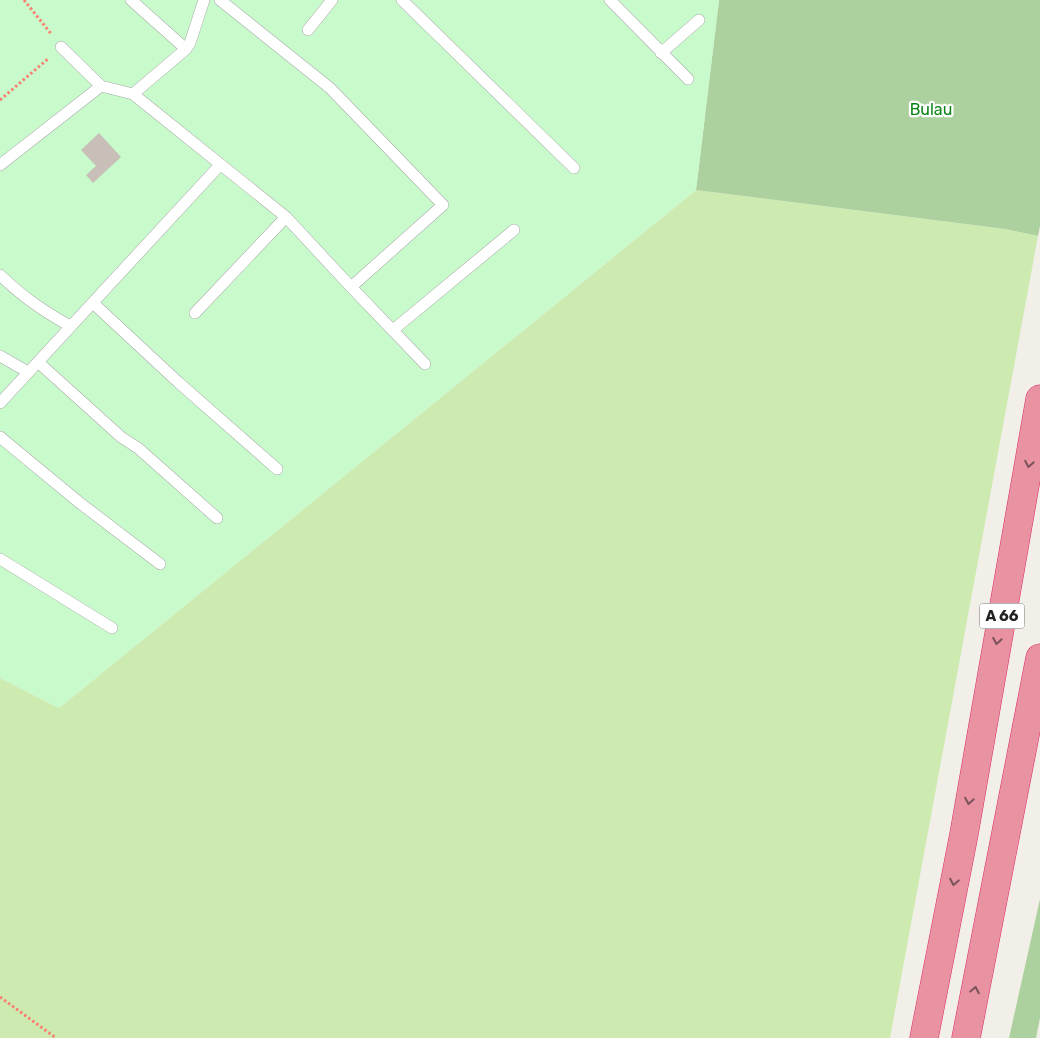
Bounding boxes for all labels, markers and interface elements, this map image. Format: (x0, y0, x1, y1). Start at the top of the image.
park label: Bulau (910, 100, 952, 119)
one-way arrow (1024, 459, 1034, 468)
road number: A 66 (980, 604, 1024, 628)
one-way arrow (993, 637, 1003, 645)
one-way arrow (965, 797, 975, 806)
one-way arrow (950, 878, 960, 887)
one-way arrow (969, 986, 980, 995)

